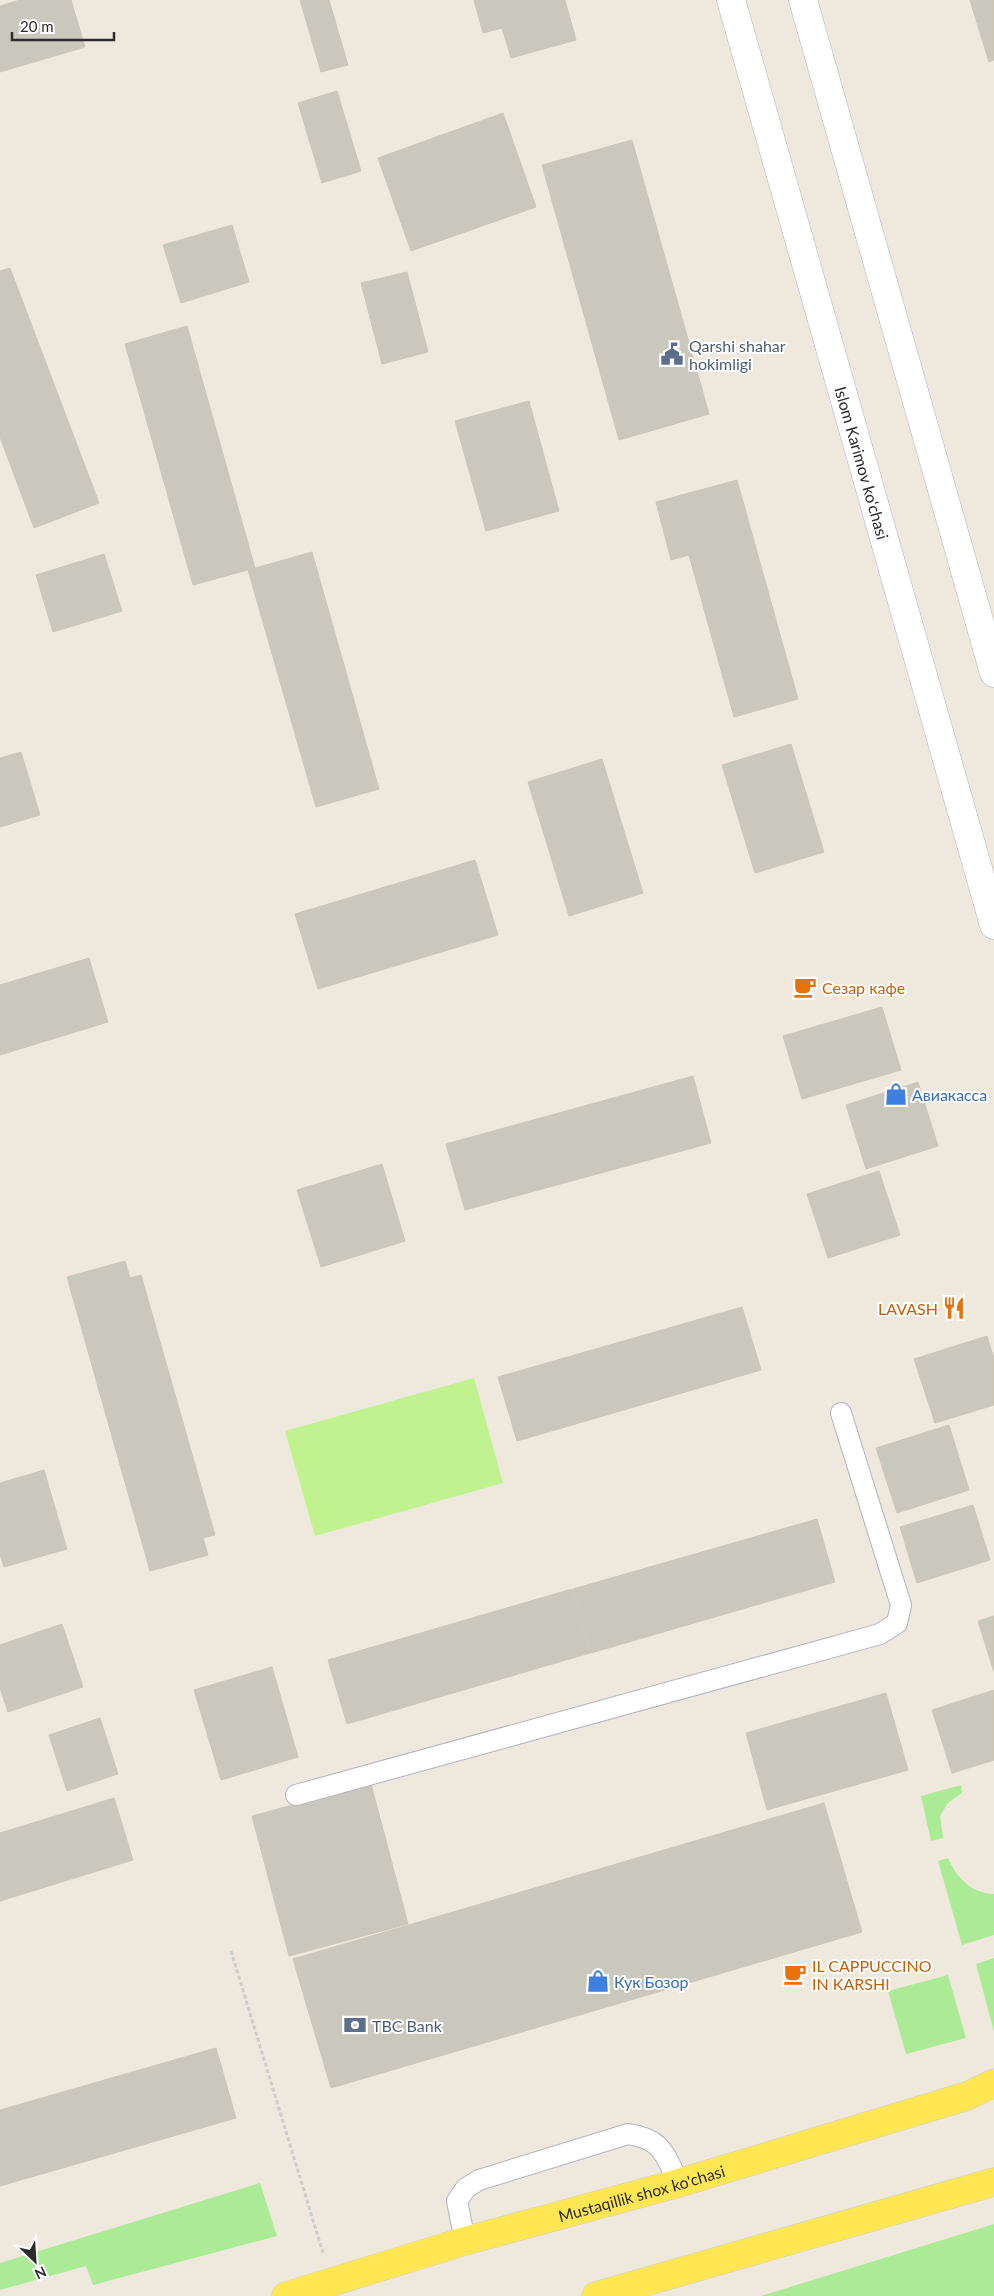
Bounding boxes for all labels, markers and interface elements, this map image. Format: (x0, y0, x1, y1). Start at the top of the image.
scale bar (12, 10, 115, 42)
text: 20 m (20, 17, 54, 35)
place label: Qarshi shahar hokimligi (689, 336, 786, 373)
public building icon: Qarshi shahar hokimligi (659, 341, 685, 367)
street label: Islom Karimov ko‘chasi (832, 384, 893, 541)
cafe icon: Сезар кафе (792, 974, 818, 1000)
place label: Сезар кафе (822, 978, 905, 997)
shop icon: Авиакасса (883, 1081, 909, 1107)
place label: Авиакасса (912, 1085, 987, 1104)
restaurant icon: LAVASH (941, 1295, 967, 1321)
place label: LAVASH (878, 1299, 938, 1318)
place label: IL CAPPUCCINO IN KARSHI (812, 1956, 932, 1993)
cafe icon: IL CAPPUCCINO IN KARSHI (782, 1961, 808, 1987)
shop icon: Кук Бозор (585, 1968, 611, 1994)
place label: Кук Бозор (614, 1972, 689, 1991)
bank icon: TBC Bank (342, 2012, 368, 2038)
place label: TBC Bank (372, 2016, 443, 2035)
street label: Mustaqillik shox ko'chasi (556, 2160, 727, 2225)
north arrow (10, 2236, 60, 2286)
text: N (32, 2263, 49, 2283)

